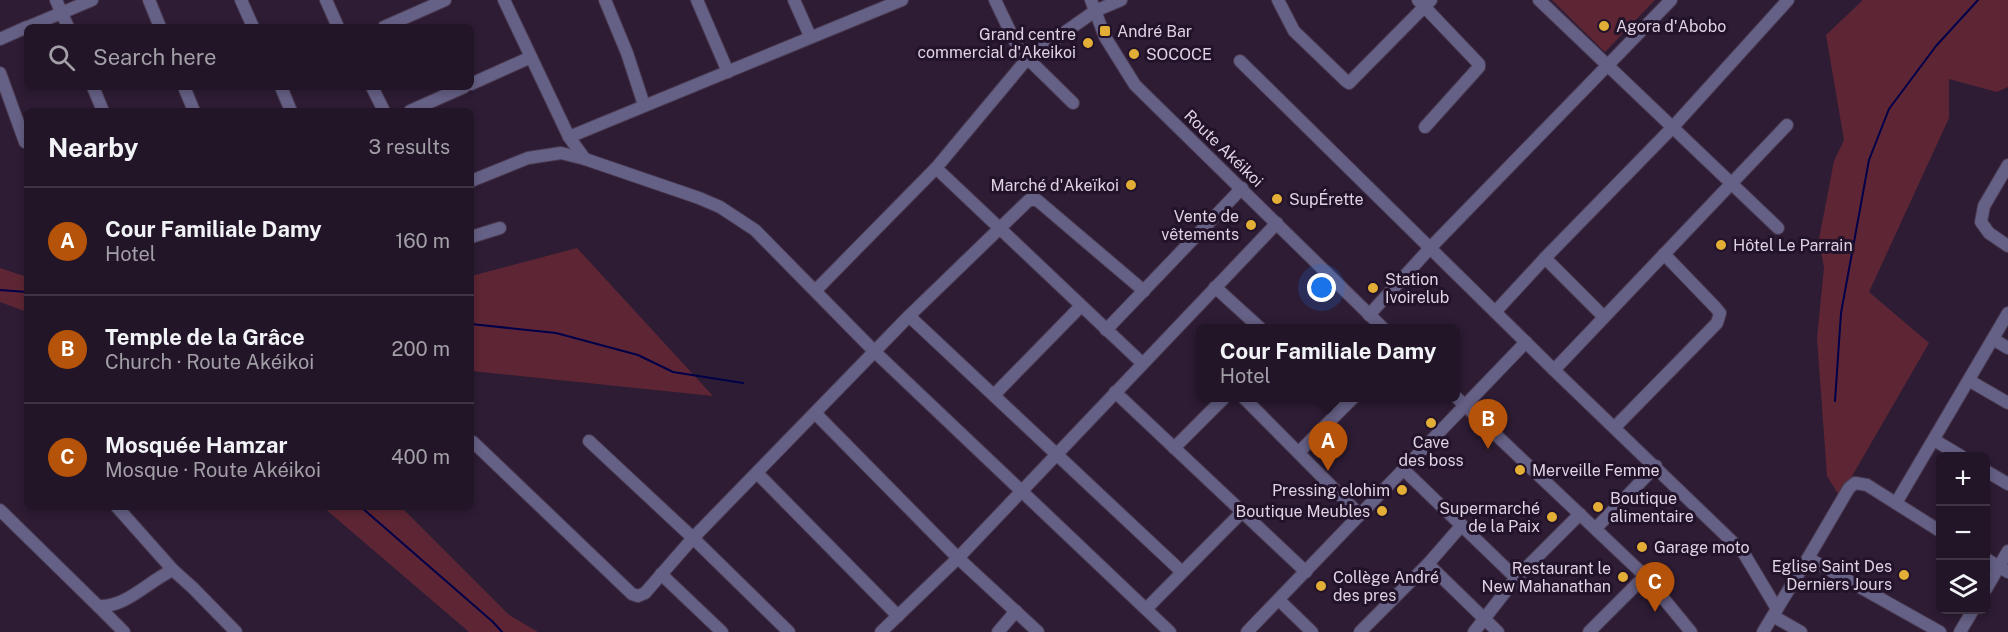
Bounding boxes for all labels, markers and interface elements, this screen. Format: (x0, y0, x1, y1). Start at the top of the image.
place label: Agora d'Abobo (1616, 17, 1726, 36)
marker: Agora d'Abobo (1597, 19, 1611, 33)
place label: André Bar (1117, 22, 1192, 41)
search box (24, 24, 474, 90)
marker: André Bar (1098, 24, 1112, 38)
place label: Grand centre commercial d'Akeikoi (917, 25, 1076, 62)
marker: Grand centre commercial d'Akeikoi (1081, 36, 1095, 50)
icon: search (45, 41, 78, 74)
text: Search here (93, 44, 217, 70)
place label: SOCOCE (1146, 45, 1212, 64)
marker: SOCOCE (1127, 47, 1141, 61)
street label: Route Akéikoi (1180, 106, 1267, 191)
text: Nearby (48, 132, 138, 163)
text: 3 results (369, 135, 450, 159)
place label: Marché d'Akeïkoi (991, 176, 1119, 195)
marker: Marché d'Akeïkoi (1124, 178, 1138, 192)
place label: SupÉrette (1289, 189, 1364, 209)
marker: SupÉrette (1270, 192, 1284, 206)
place label: Vente de vêtements (1161, 207, 1239, 244)
text: Cour Familiale Damy (105, 216, 322, 242)
marker: Vente de vêtements (1244, 218, 1258, 232)
text: A (60, 229, 75, 253)
text: 160 m (395, 229, 450, 253)
place label: Hôtel Le Parrain (1733, 236, 1853, 255)
marker: Hôtel Le Parrain (1714, 238, 1728, 252)
text: Hotel (105, 242, 156, 266)
place label: Station Ivoirelub (1385, 270, 1449, 307)
your location (1307, 273, 1336, 302)
marker: Station Ivoirelub (1366, 281, 1380, 295)
text: Temple de la Grâce (105, 324, 305, 350)
popup (1196, 324, 1460, 402)
text: B (61, 337, 74, 361)
text: 200 m (392, 337, 450, 361)
text: Cour Familiale Damy (1220, 338, 1436, 364)
text: Church · Route Akéikoi (105, 350, 314, 374)
text: Hotel (1220, 364, 1271, 388)
pin: B (1468, 400, 1508, 449)
marker: Cave des boss (1424, 416, 1438, 430)
pin: A (1308, 422, 1348, 471)
text: Mosquée Hamzar (105, 432, 287, 458)
place label: Cave des boss (1398, 433, 1464, 470)
text: C (60, 445, 75, 469)
text: 400 m (391, 445, 450, 469)
map controls (1936, 452, 1990, 614)
button: + (1936, 452, 1990, 506)
text: Mosque · Route Akéikoi (105, 458, 321, 482)
place label: Merveille Femme (1532, 461, 1660, 480)
marker: Merveille Femme (1513, 463, 1527, 477)
place label: Pressing elohim (1272, 481, 1390, 500)
marker: Pressing elohim (1395, 483, 1409, 497)
place label: Boutique alimentaire (1610, 489, 1694, 526)
place label: Supermarché de la Paix (1439, 499, 1540, 536)
marker: Boutique alimentaire (1591, 500, 1605, 514)
place label: Boutique Meubles (1235, 502, 1370, 521)
marker: Boutique Meubles (1375, 504, 1389, 518)
button: − (1936, 506, 1990, 560)
marker: Supermarché de la Paix (1545, 510, 1559, 524)
place label: Garage moto (1654, 538, 1750, 557)
marker: Garage moto (1635, 540, 1649, 554)
place label: Eglise Saint Des Derniers Jours (1772, 557, 1892, 594)
place label: Restaurant le New Mahanathan (1482, 559, 1611, 596)
button: layers (1936, 560, 1990, 614)
pin: C (1636, 562, 1674, 612)
place label: Collège André des pres (1333, 568, 1439, 605)
marker: Eglise Saint Des Derniers Jours (1897, 568, 1911, 582)
marker: Restaurant le New Mahanathan (1616, 570, 1630, 584)
marker: Collège André des pres (1314, 579, 1328, 593)

